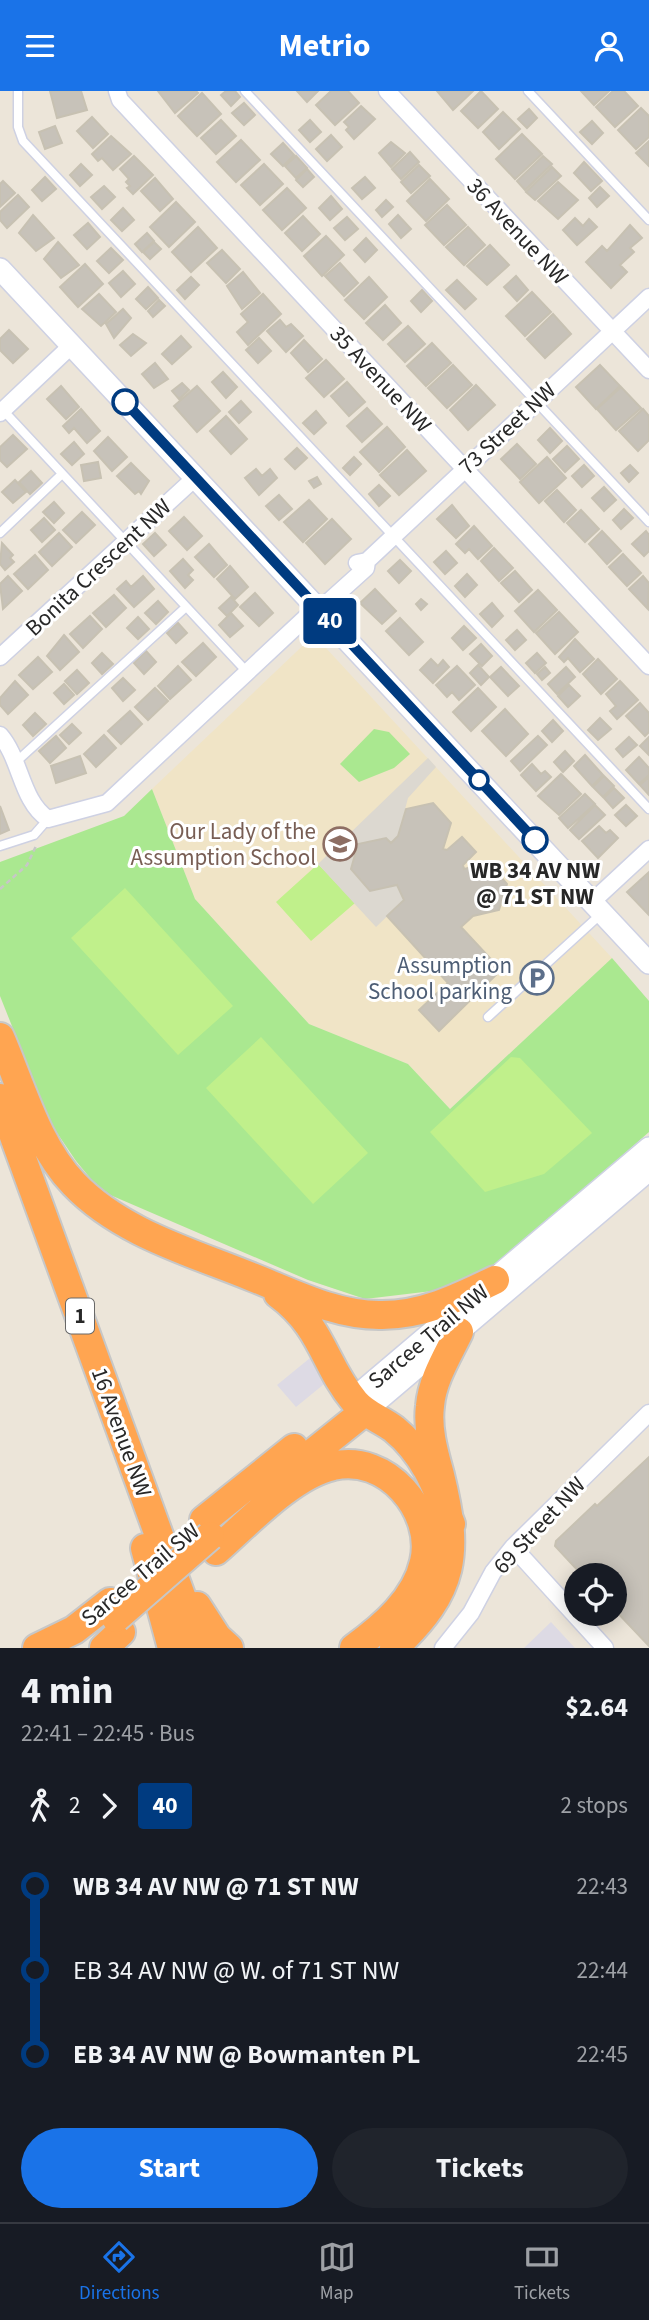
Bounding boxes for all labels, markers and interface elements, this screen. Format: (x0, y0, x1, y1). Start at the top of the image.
text: Metrio (278, 23, 371, 69)
icon: menu (21, 27, 59, 65)
icon: person (590, 27, 628, 65)
street label: 36 Avenue NW (459, 170, 576, 292)
street label: 35 Avenue NW (322, 318, 439, 440)
street label: 73 Street NW (451, 374, 563, 482)
unlabelled marker (112, 389, 138, 415)
street label: Bonita Crescent NW (18, 491, 179, 644)
line badge: 40 (298, 598, 362, 644)
text: 40 (317, 603, 343, 638)
unlabelled marker (469, 770, 489, 790)
place label: Our Lady of the Assumption School (131, 815, 316, 874)
school or university icon: Our Lady of the Assumption School (321, 825, 359, 863)
marker: WB 34 AV NW @ 71 ST NW (522, 827, 548, 853)
place label: WB 34 AV NW @ 71 ST NW (470, 854, 600, 913)
place label: Assumption School parking (368, 949, 512, 1008)
parking icon: Assumption School parking (518, 959, 556, 997)
street label: Sarcee Trail NW (361, 1276, 496, 1397)
road number: 1 (66, 1299, 94, 1333)
street label: 16 Avenue NW (83, 1363, 160, 1502)
street label: 69 Street NW (485, 1469, 593, 1581)
street label: Sarcee Trail SW (74, 1515, 207, 1634)
map controls (564, 1563, 627, 1626)
button: locate (564, 1563, 627, 1626)
text: 4 min (21, 1664, 113, 1718)
text: $2.64 (565, 1689, 628, 1726)
text: 22:41 – 22:45 · Bus (21, 1717, 195, 1750)
icon: walk (21, 1787, 59, 1825)
icon: forward (90, 1787, 128, 1825)
text: 40 (152, 1788, 178, 1823)
text: 2 (69, 1789, 80, 1822)
text: 2 stops (561, 1789, 628, 1822)
text: WB 34 AV NW @ 71 ST NW (73, 1868, 359, 1905)
text: 22:43 (577, 1870, 628, 1903)
text: EB 34 AV NW @ W. of 71 ST NW (73, 1952, 399, 1989)
text: 22:44 (577, 1954, 628, 1987)
text: EB 34 AV NW @ Bowmanten PL (73, 2036, 420, 2073)
text: 22:45 (577, 2038, 628, 2071)
button: Start (21, 2128, 318, 2208)
button: Tickets (332, 2128, 628, 2208)
tab: Directions (79, 2238, 160, 2307)
tab: Map (318, 2238, 356, 2307)
tab: Tickets (514, 2238, 570, 2307)

